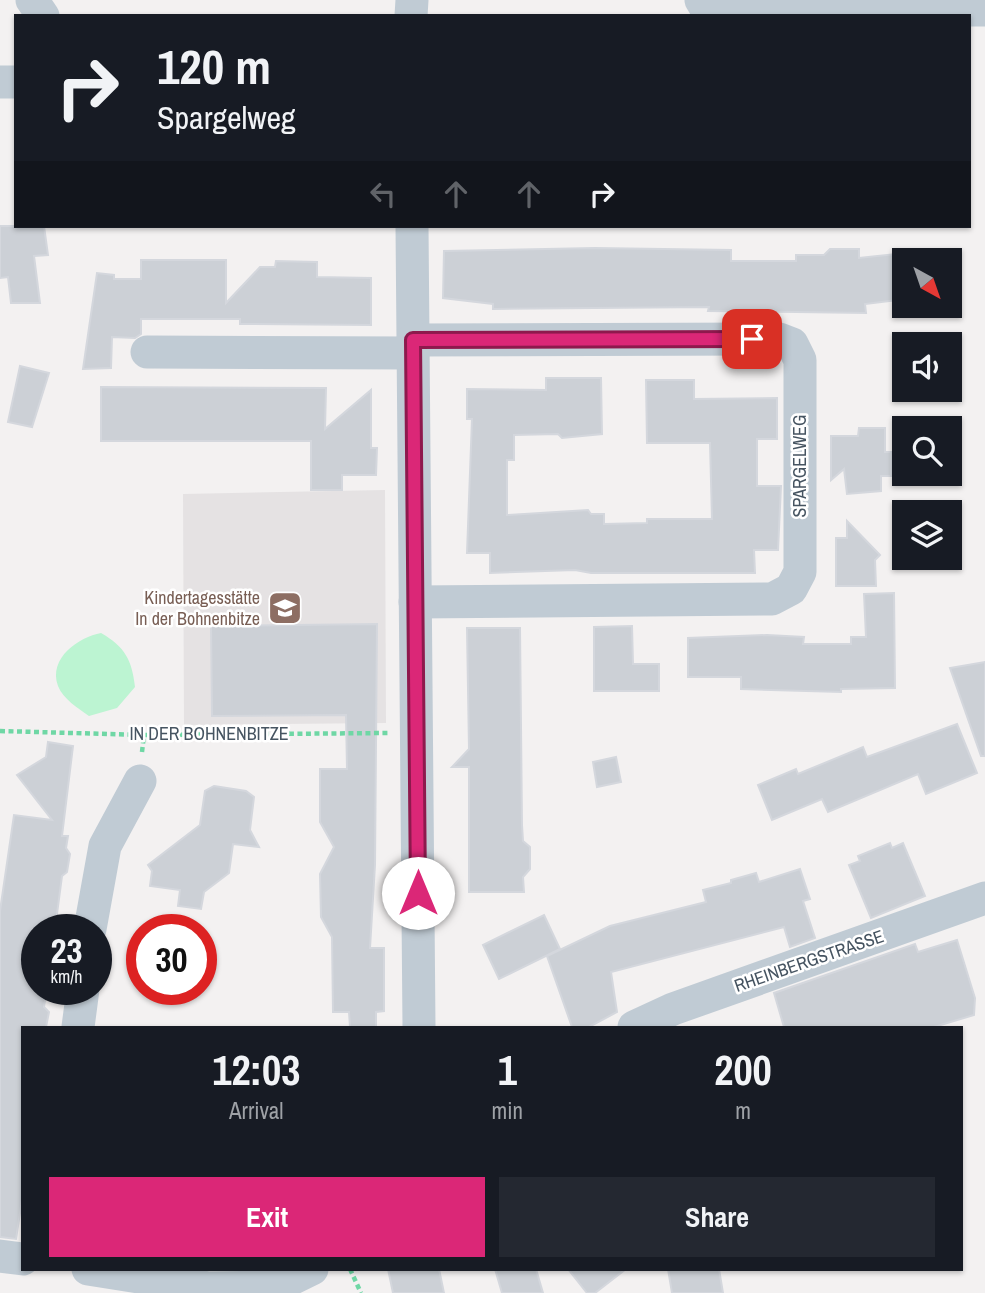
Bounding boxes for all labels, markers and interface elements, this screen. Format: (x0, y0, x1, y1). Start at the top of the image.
text: 120 m (157, 33, 271, 99)
icon: right (42, 42, 133, 133)
text: Spargelweg (157, 96, 296, 139)
icon: left (364, 175, 402, 213)
icon: ahead (437, 175, 475, 213)
icon: ahead (510, 175, 548, 213)
icon: right (583, 175, 621, 213)
north arrow (892, 248, 962, 318)
map controls (892, 248, 962, 570)
pin (722, 309, 782, 369)
icon: arrive (733, 320, 771, 358)
button: sound (892, 332, 962, 402)
street label: SPARGELWEG (787, 415, 812, 517)
button: search (892, 416, 962, 486)
button: layers (892, 500, 962, 570)
place label: Kindertagesstätte In der Bohnenbitze (135, 585, 260, 631)
school or university icon: Kindertagesstätte In der Bohnenbitze (266, 589, 304, 627)
street label: IN DER BOHNENBITZE (129, 721, 289, 746)
position arrow (381, 856, 455, 930)
speed limit sign: 30 (126, 914, 217, 1005)
street label: RHEINBERGSTRASSE (731, 923, 887, 998)
text: 23 (51, 927, 82, 974)
text: km/h (51, 964, 83, 989)
text: 12:03 (212, 1042, 300, 1098)
text: 1 (498, 1042, 517, 1098)
text: 200 (714, 1042, 772, 1098)
text: Arrival (229, 1095, 284, 1126)
text: min (492, 1095, 523, 1126)
text: m (735, 1095, 751, 1126)
button: Exit (49, 1177, 485, 1257)
button: Share (499, 1177, 935, 1257)

